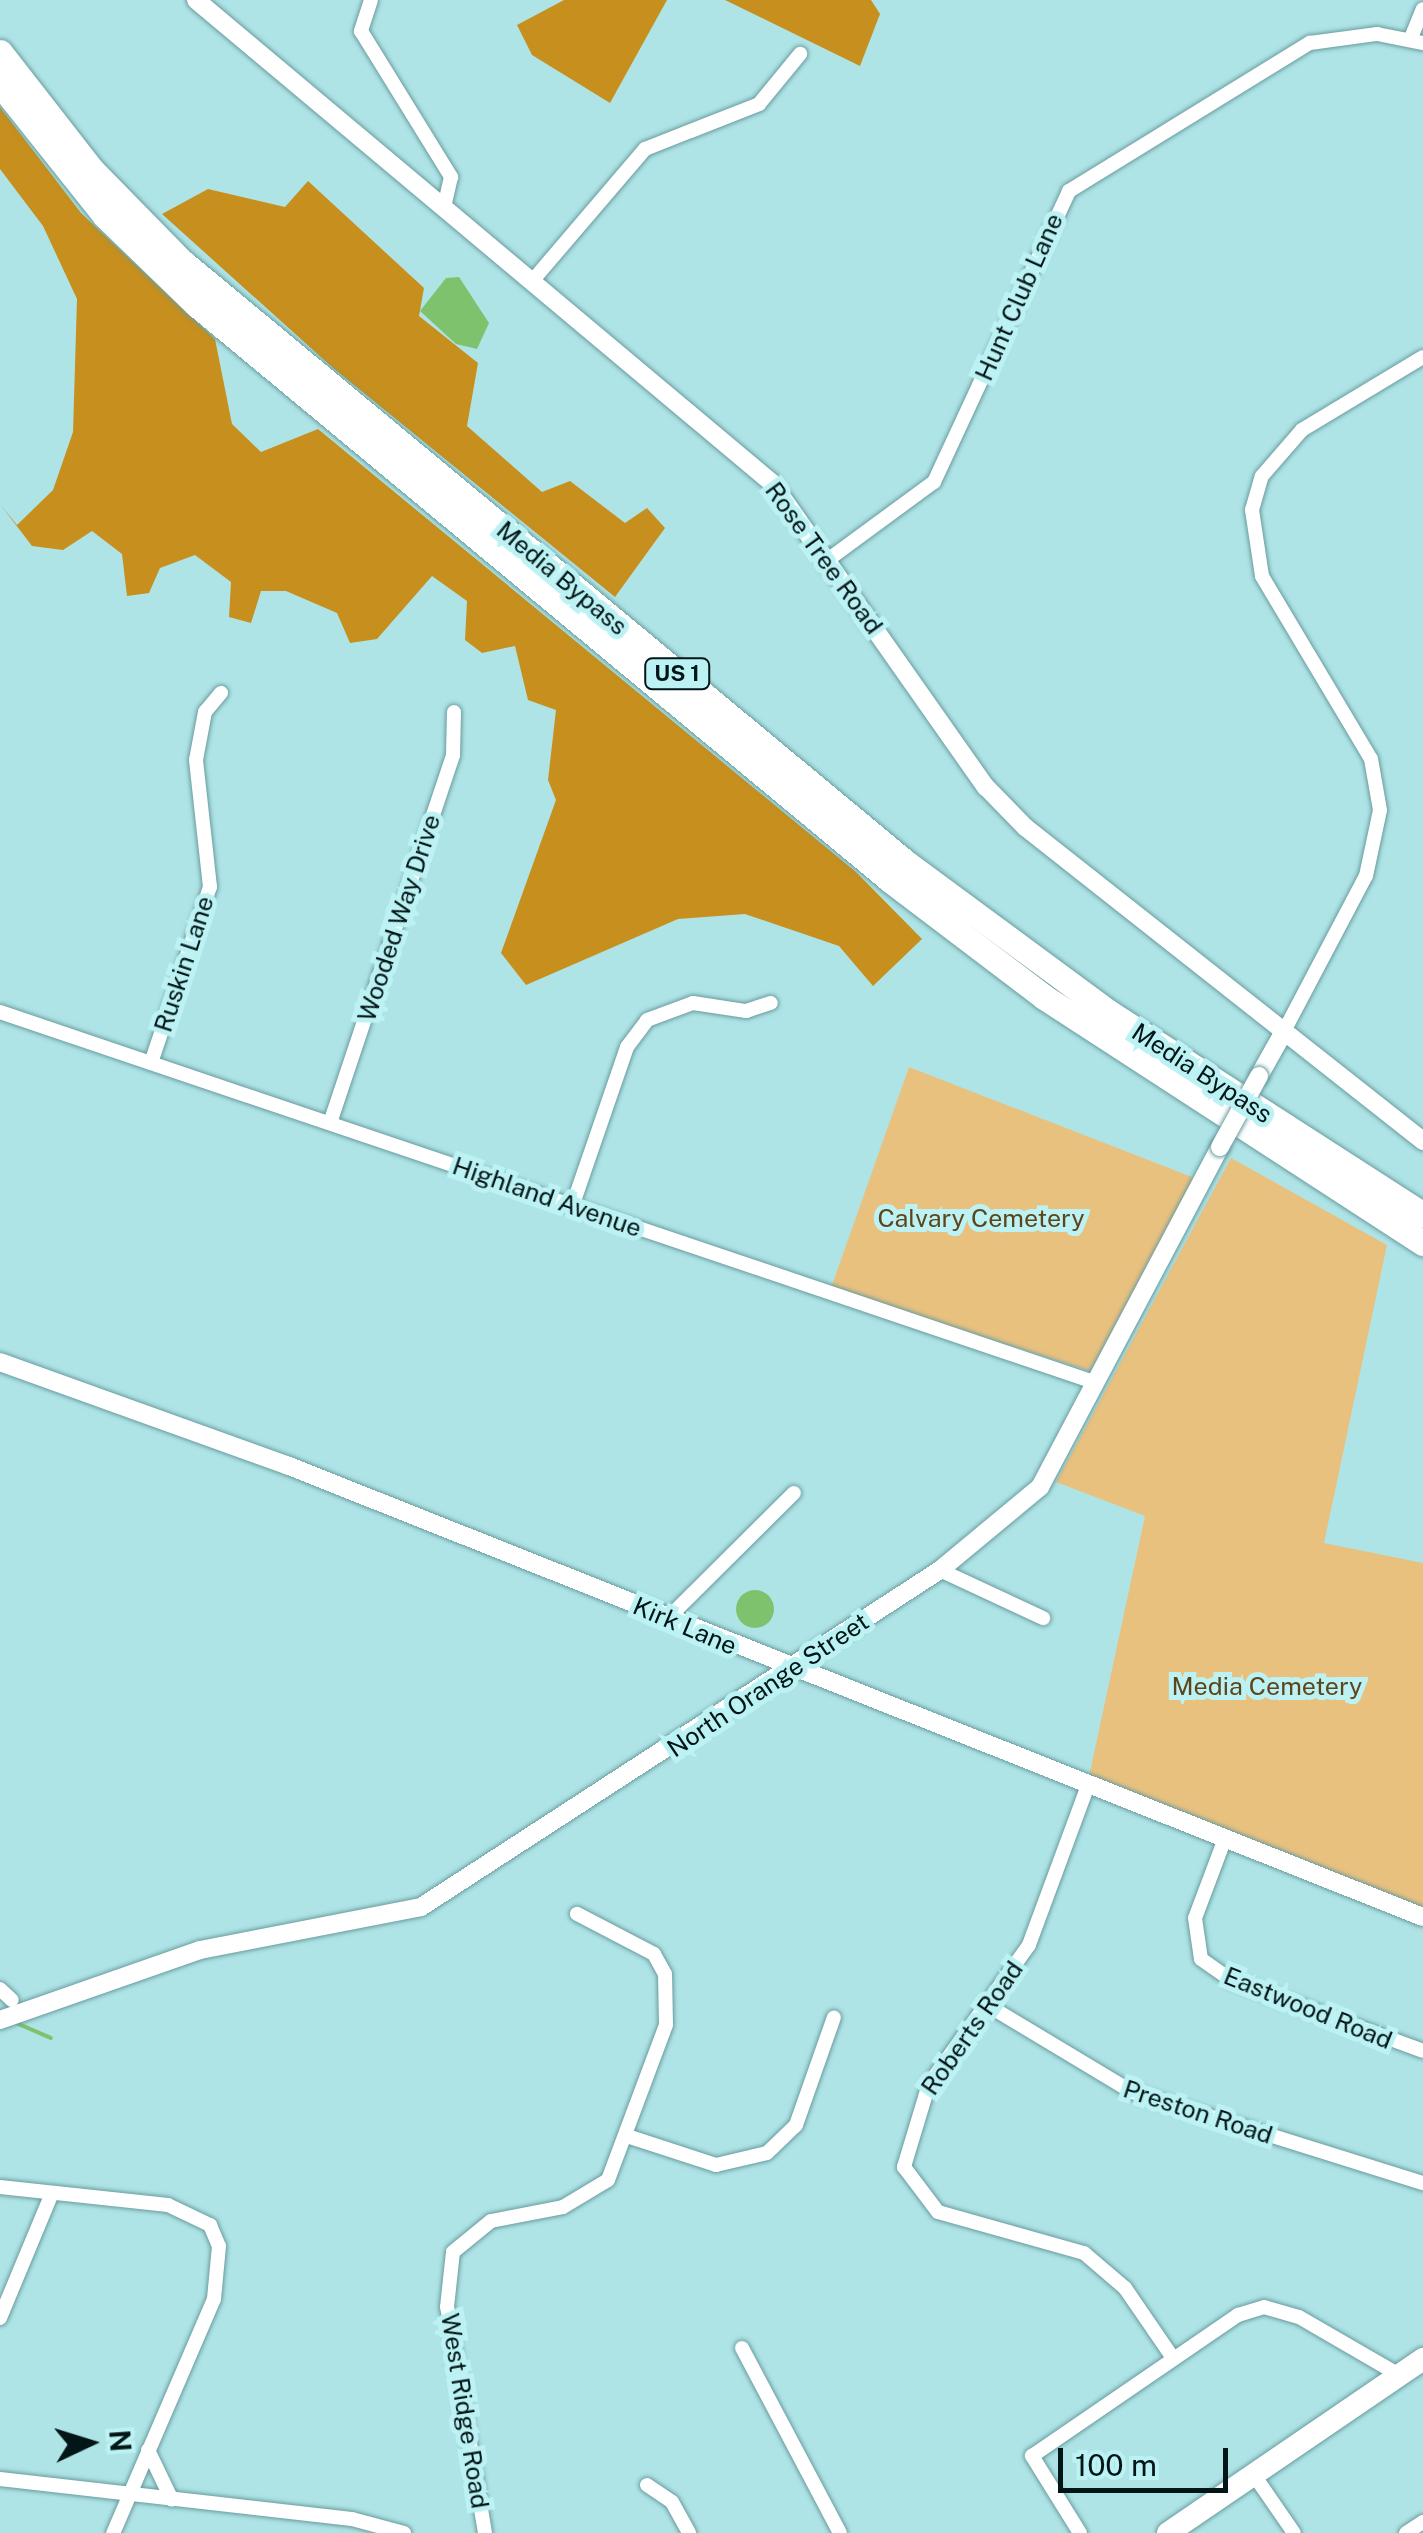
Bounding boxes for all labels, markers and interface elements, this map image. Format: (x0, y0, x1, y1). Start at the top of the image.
street label: Hunt Club Lane (969, 209, 1069, 385)
street label: Rose Tree Road (759, 476, 889, 640)
street label: Media Bypass (491, 515, 633, 641)
road number: US 1 (642, 657, 712, 691)
street label: Wooded Way Drive (351, 810, 447, 1026)
street label: Ruskin Lane (148, 892, 220, 1036)
street label: Media Bypass (1126, 1017, 1278, 1129)
street label: Highland Avenue (449, 1151, 645, 1243)
park label: Calvary Cemetery (877, 1203, 1085, 1233)
street label: Kirk Lane (629, 1591, 741, 1661)
street label: North Orange Street (662, 1606, 874, 1764)
park label: Media Cemetery (1172, 1671, 1362, 1701)
street label: Roberts Road (915, 1955, 1029, 2101)
street label: Eastwood Road (1219, 1961, 1397, 2055)
street label: Preston Road (1120, 2074, 1276, 2150)
street label: West Ridge Road (435, 2311, 495, 2511)
north arrow (40, 2393, 140, 2493)
scale bar (1063, 2428, 1233, 2490)
text: N (103, 2429, 138, 2453)
text: 100 m (1075, 2447, 1157, 2483)

